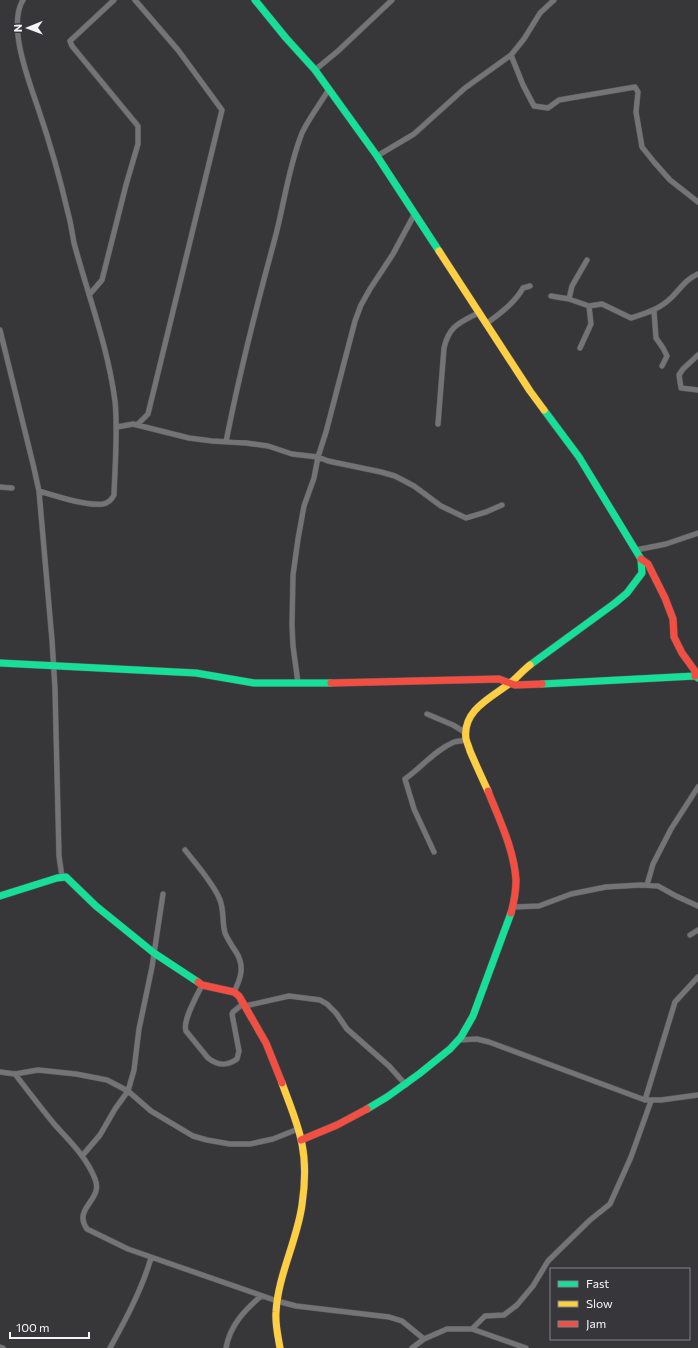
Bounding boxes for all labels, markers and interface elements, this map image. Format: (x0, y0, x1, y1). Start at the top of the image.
north arrow (8, 8, 48, 48)
text: N (11, 24, 24, 32)
legend (550, 1268, 690, 1340)
text: Fast (586, 1276, 609, 1290)
text: Slow (586, 1296, 613, 1310)
scale bar (10, 1314, 89, 1340)
text: Jam (586, 1316, 606, 1331)
text: 100 m (16, 1320, 50, 1334)

